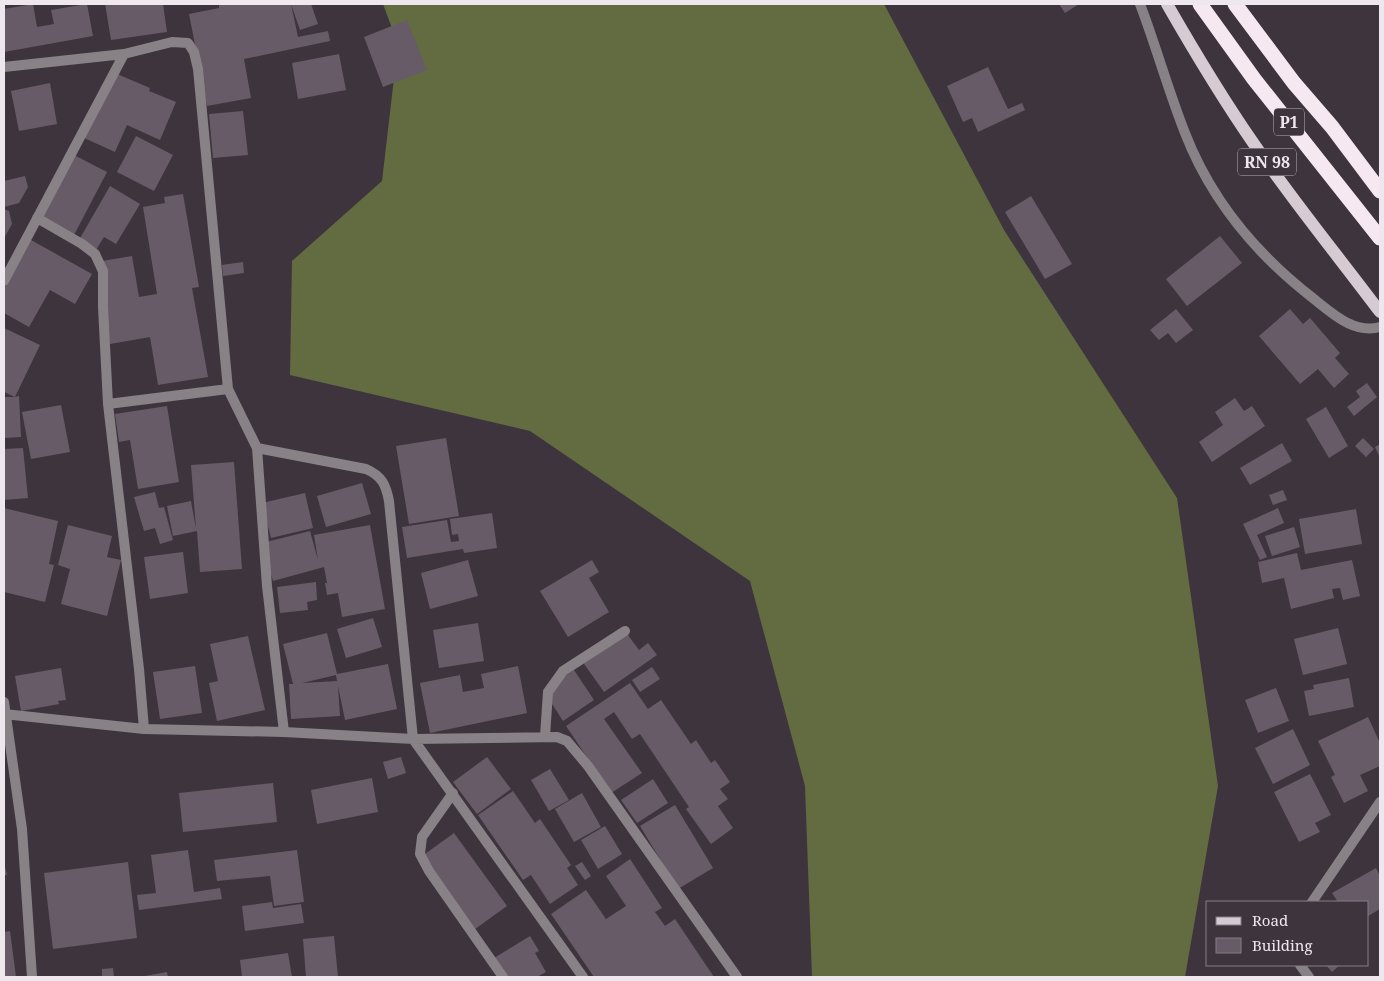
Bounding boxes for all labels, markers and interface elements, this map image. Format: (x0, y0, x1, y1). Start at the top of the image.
road number: P1 (1274, 108, 1304, 136)
road number: RN 98 (1238, 148, 1296, 176)
legend (1206, 901, 1369, 966)
text: Road (1252, 910, 1288, 930)
text: Building (1252, 935, 1313, 955)

